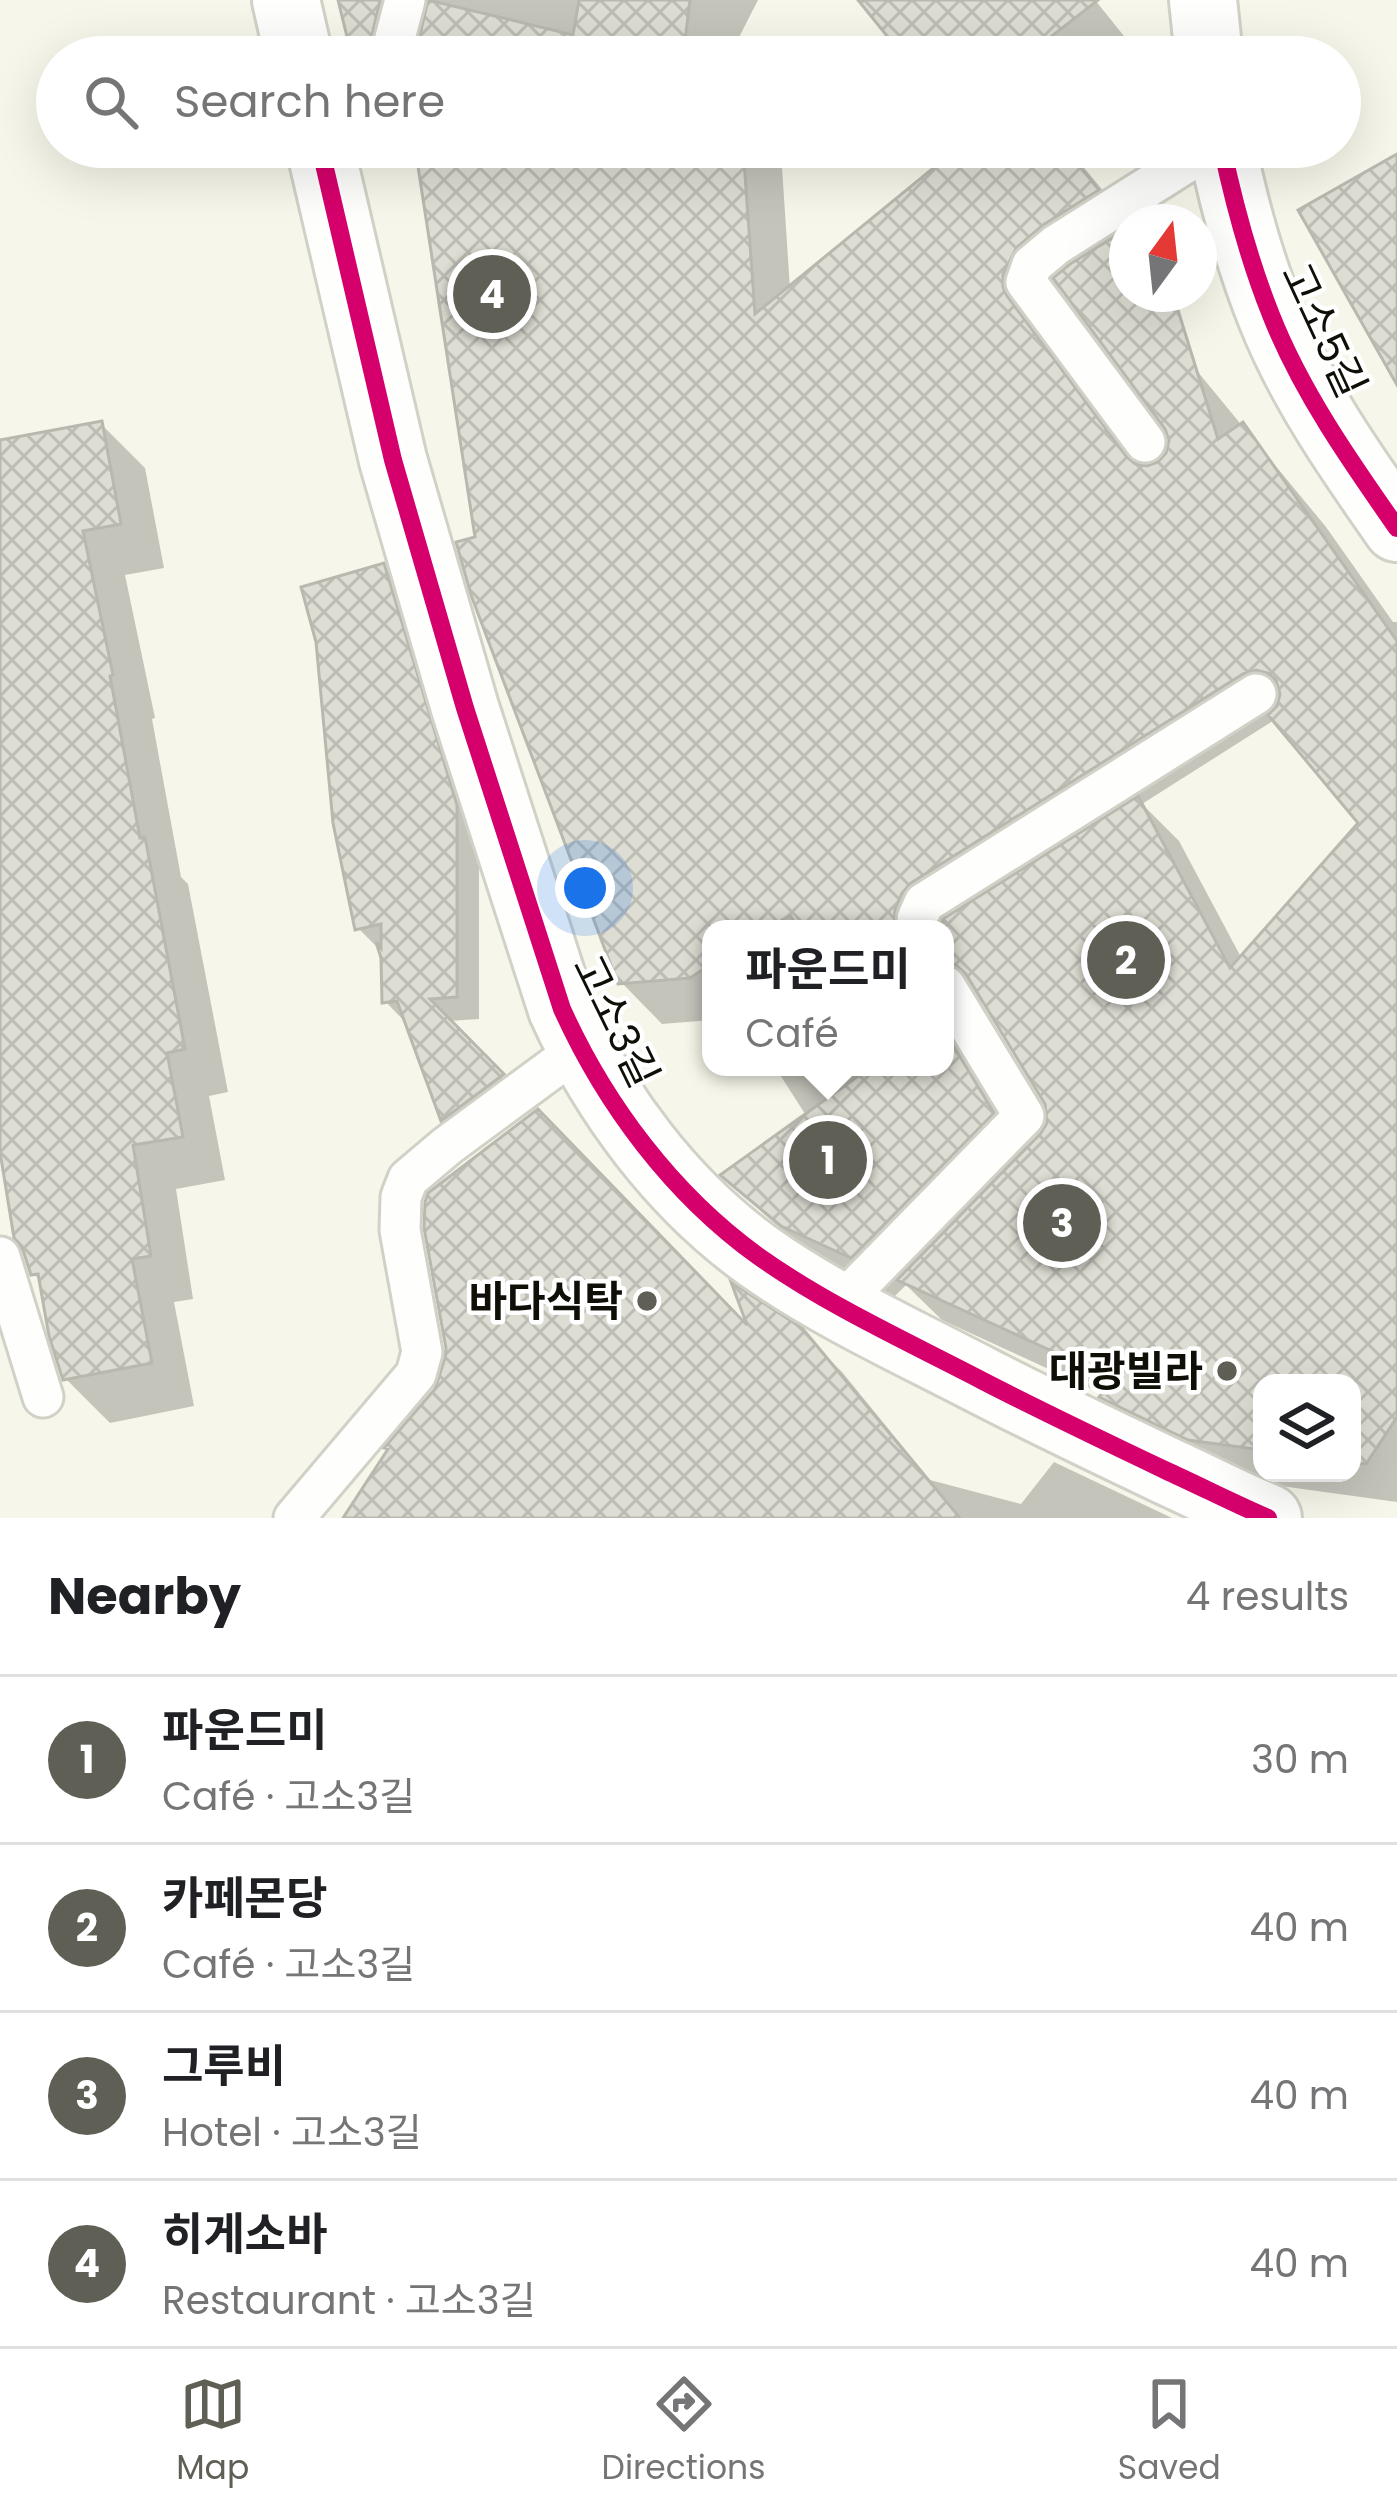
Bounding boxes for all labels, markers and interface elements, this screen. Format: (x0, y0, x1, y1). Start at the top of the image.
search box (36, 36, 1361, 168)
icon: search (78, 69, 144, 135)
text: Search here (174, 70, 445, 133)
north arrow (1109, 204, 1217, 312)
pin: 4 (453, 249, 531, 339)
street label: 고소5길 (1267, 253, 1380, 407)
your location (555, 858, 615, 918)
pin: 2 (1087, 915, 1165, 1005)
popup (702, 920, 954, 1076)
text: 파운드미 (745, 938, 911, 1001)
street label: 고소3길 (558, 945, 673, 1097)
text: Café (745, 1006, 839, 1061)
pin: 1 (789, 1115, 867, 1205)
pin: 3 (1023, 1178, 1101, 1268)
place label: 바다식탁 (468, 1272, 623, 1331)
marker: 바다식탁 (634, 1288, 660, 1314)
place label: 대광빌라 (1048, 1342, 1203, 1401)
marker: 대광빌라 (1214, 1358, 1240, 1384)
map controls (1253, 1374, 1361, 1482)
button: layers (1253, 1374, 1361, 1482)
text: Nearby (48, 1560, 241, 1632)
text: 4 results (1186, 1569, 1349, 1624)
text: 파운드미 (162, 1699, 328, 1762)
text: 1 (80, 1732, 94, 1787)
text: 30 m (1251, 1732, 1349, 1787)
text: Café · 고소3길 (162, 1769, 415, 1824)
text: 카페몬당 (162, 1867, 328, 1930)
text: 2 (76, 1900, 98, 1955)
text: 40 m (1249, 1900, 1349, 1955)
text: Café · 고소3길 (162, 1937, 415, 1992)
text: 그루비 (162, 2035, 286, 2098)
text: 3 (75, 2068, 99, 2123)
text: 40 m (1249, 2068, 1349, 2123)
text: Hotel · 고소3길 (162, 2105, 422, 2160)
text: 히게소바 (162, 2203, 328, 2266)
text: 4 (74, 2236, 100, 2291)
text: 40 m (1249, 2236, 1349, 2291)
text: Restaurant · 고소3길 (162, 2273, 536, 2328)
tab: Map (176, 2371, 249, 2493)
tab: Directions (602, 2371, 765, 2493)
tab: Saved (1118, 2371, 1221, 2493)

